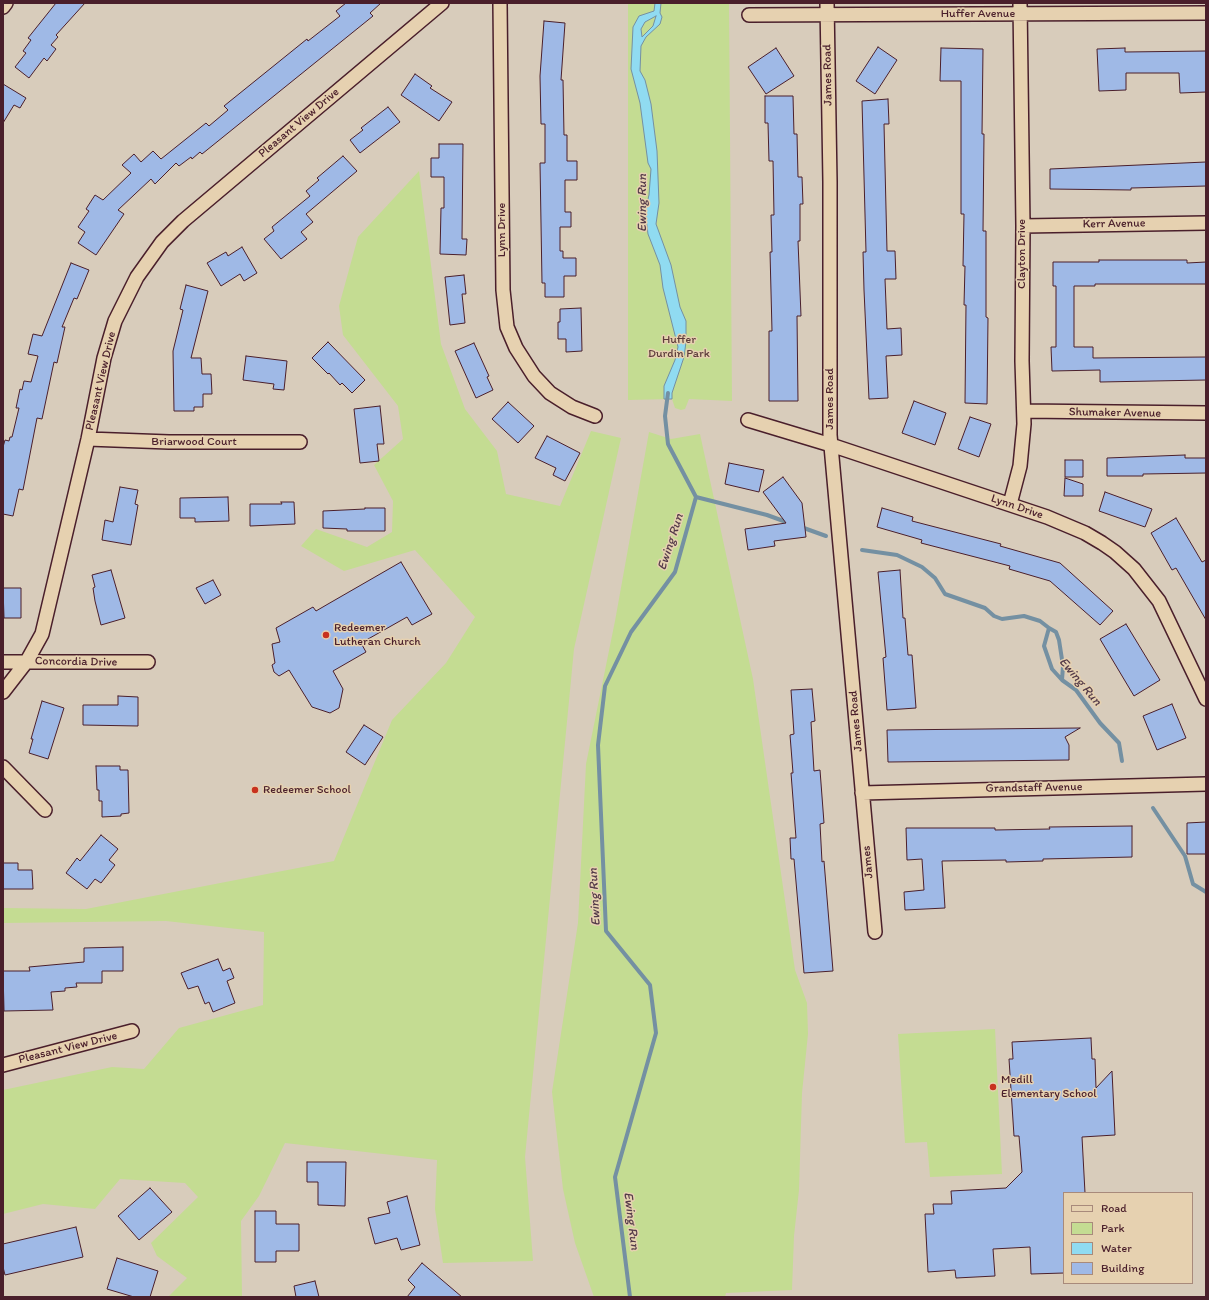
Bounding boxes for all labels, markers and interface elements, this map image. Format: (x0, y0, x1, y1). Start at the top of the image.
street label: Huffer Avenue (941, 7, 1015, 21)
street label: James Road (820, 44, 836, 106)
street label: Pleasant View Drive (256, 85, 342, 161)
water label: Ewing Run (635, 174, 651, 232)
street label: Lynn Drive (495, 203, 509, 257)
street label: Kerr Avenue (1082, 216, 1146, 232)
street label: Clayton Drive (1015, 219, 1029, 289)
street label: Pleasant View Drive (83, 330, 119, 432)
park label: Huffer Durdin Park (648, 333, 710, 361)
street label: James Road (823, 368, 837, 430)
street label: Shumaker Avenue (1069, 405, 1161, 421)
street label: Briarwood Court (151, 435, 237, 449)
street label: Lynn Drive (989, 491, 1045, 523)
water label: Ewing Run (655, 512, 687, 572)
place label: Redeemer Lutheran Church (334, 621, 421, 649)
marker: Redeemer Lutheran Church (321, 630, 331, 640)
street label: Concordia Drive (35, 654, 117, 670)
water label: Ewing Run (1055, 655, 1105, 709)
street label: James Road (846, 690, 866, 752)
street label: Grandstaff Avenue (985, 780, 1083, 796)
place label: Redeemer School (263, 783, 351, 797)
marker: Redeemer School (250, 785, 260, 795)
street label: James (859, 845, 877, 879)
water label: Ewing Run (586, 868, 604, 926)
street label: Pleasant View Drive (17, 1029, 119, 1067)
place label: Medill Elementary School (1001, 1073, 1097, 1101)
marker: Medill Elementary School (988, 1082, 998, 1092)
water label: Ewing Run (620, 1191, 642, 1251)
legend (1063, 1192, 1193, 1284)
text: Road (1101, 1201, 1127, 1215)
text: Park (1101, 1221, 1125, 1235)
text: Water (1101, 1241, 1132, 1255)
text: Building (1101, 1261, 1144, 1275)

